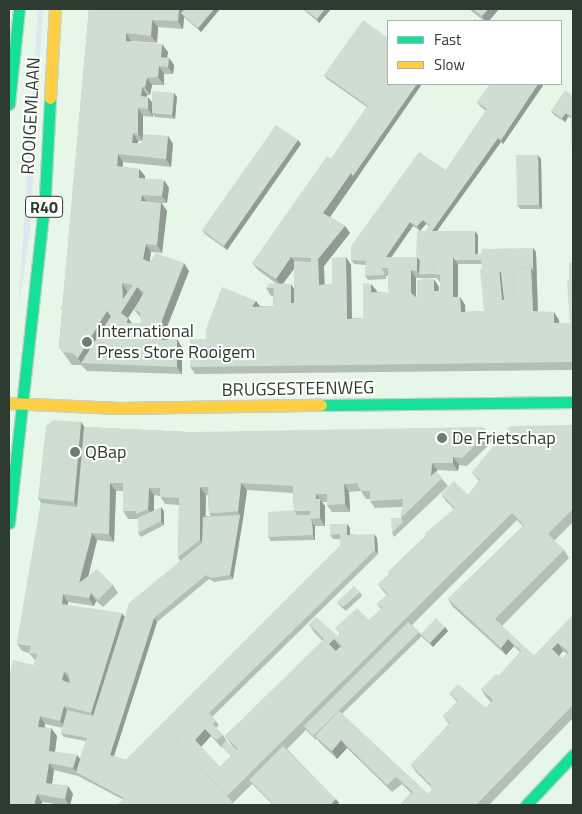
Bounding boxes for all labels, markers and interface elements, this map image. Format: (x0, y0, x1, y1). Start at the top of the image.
legend (387, 20, 562, 85)
text: Fast (434, 28, 461, 51)
text: Slow (434, 53, 465, 76)
street label: ROOIGEMLAAN (17, 57, 45, 175)
road number: R40 (24, 193, 64, 220)
place label: International Press Store Rooigem (97, 321, 255, 364)
marker: International Press Store Rooigem (81, 336, 93, 348)
street label: BRUGSESTEENWEG (221, 377, 375, 401)
place label: De Frietschap (452, 427, 556, 449)
marker: De Frietschap (436, 432, 448, 444)
place label: QBap (85, 441, 126, 463)
marker: QBap (69, 446, 81, 458)

